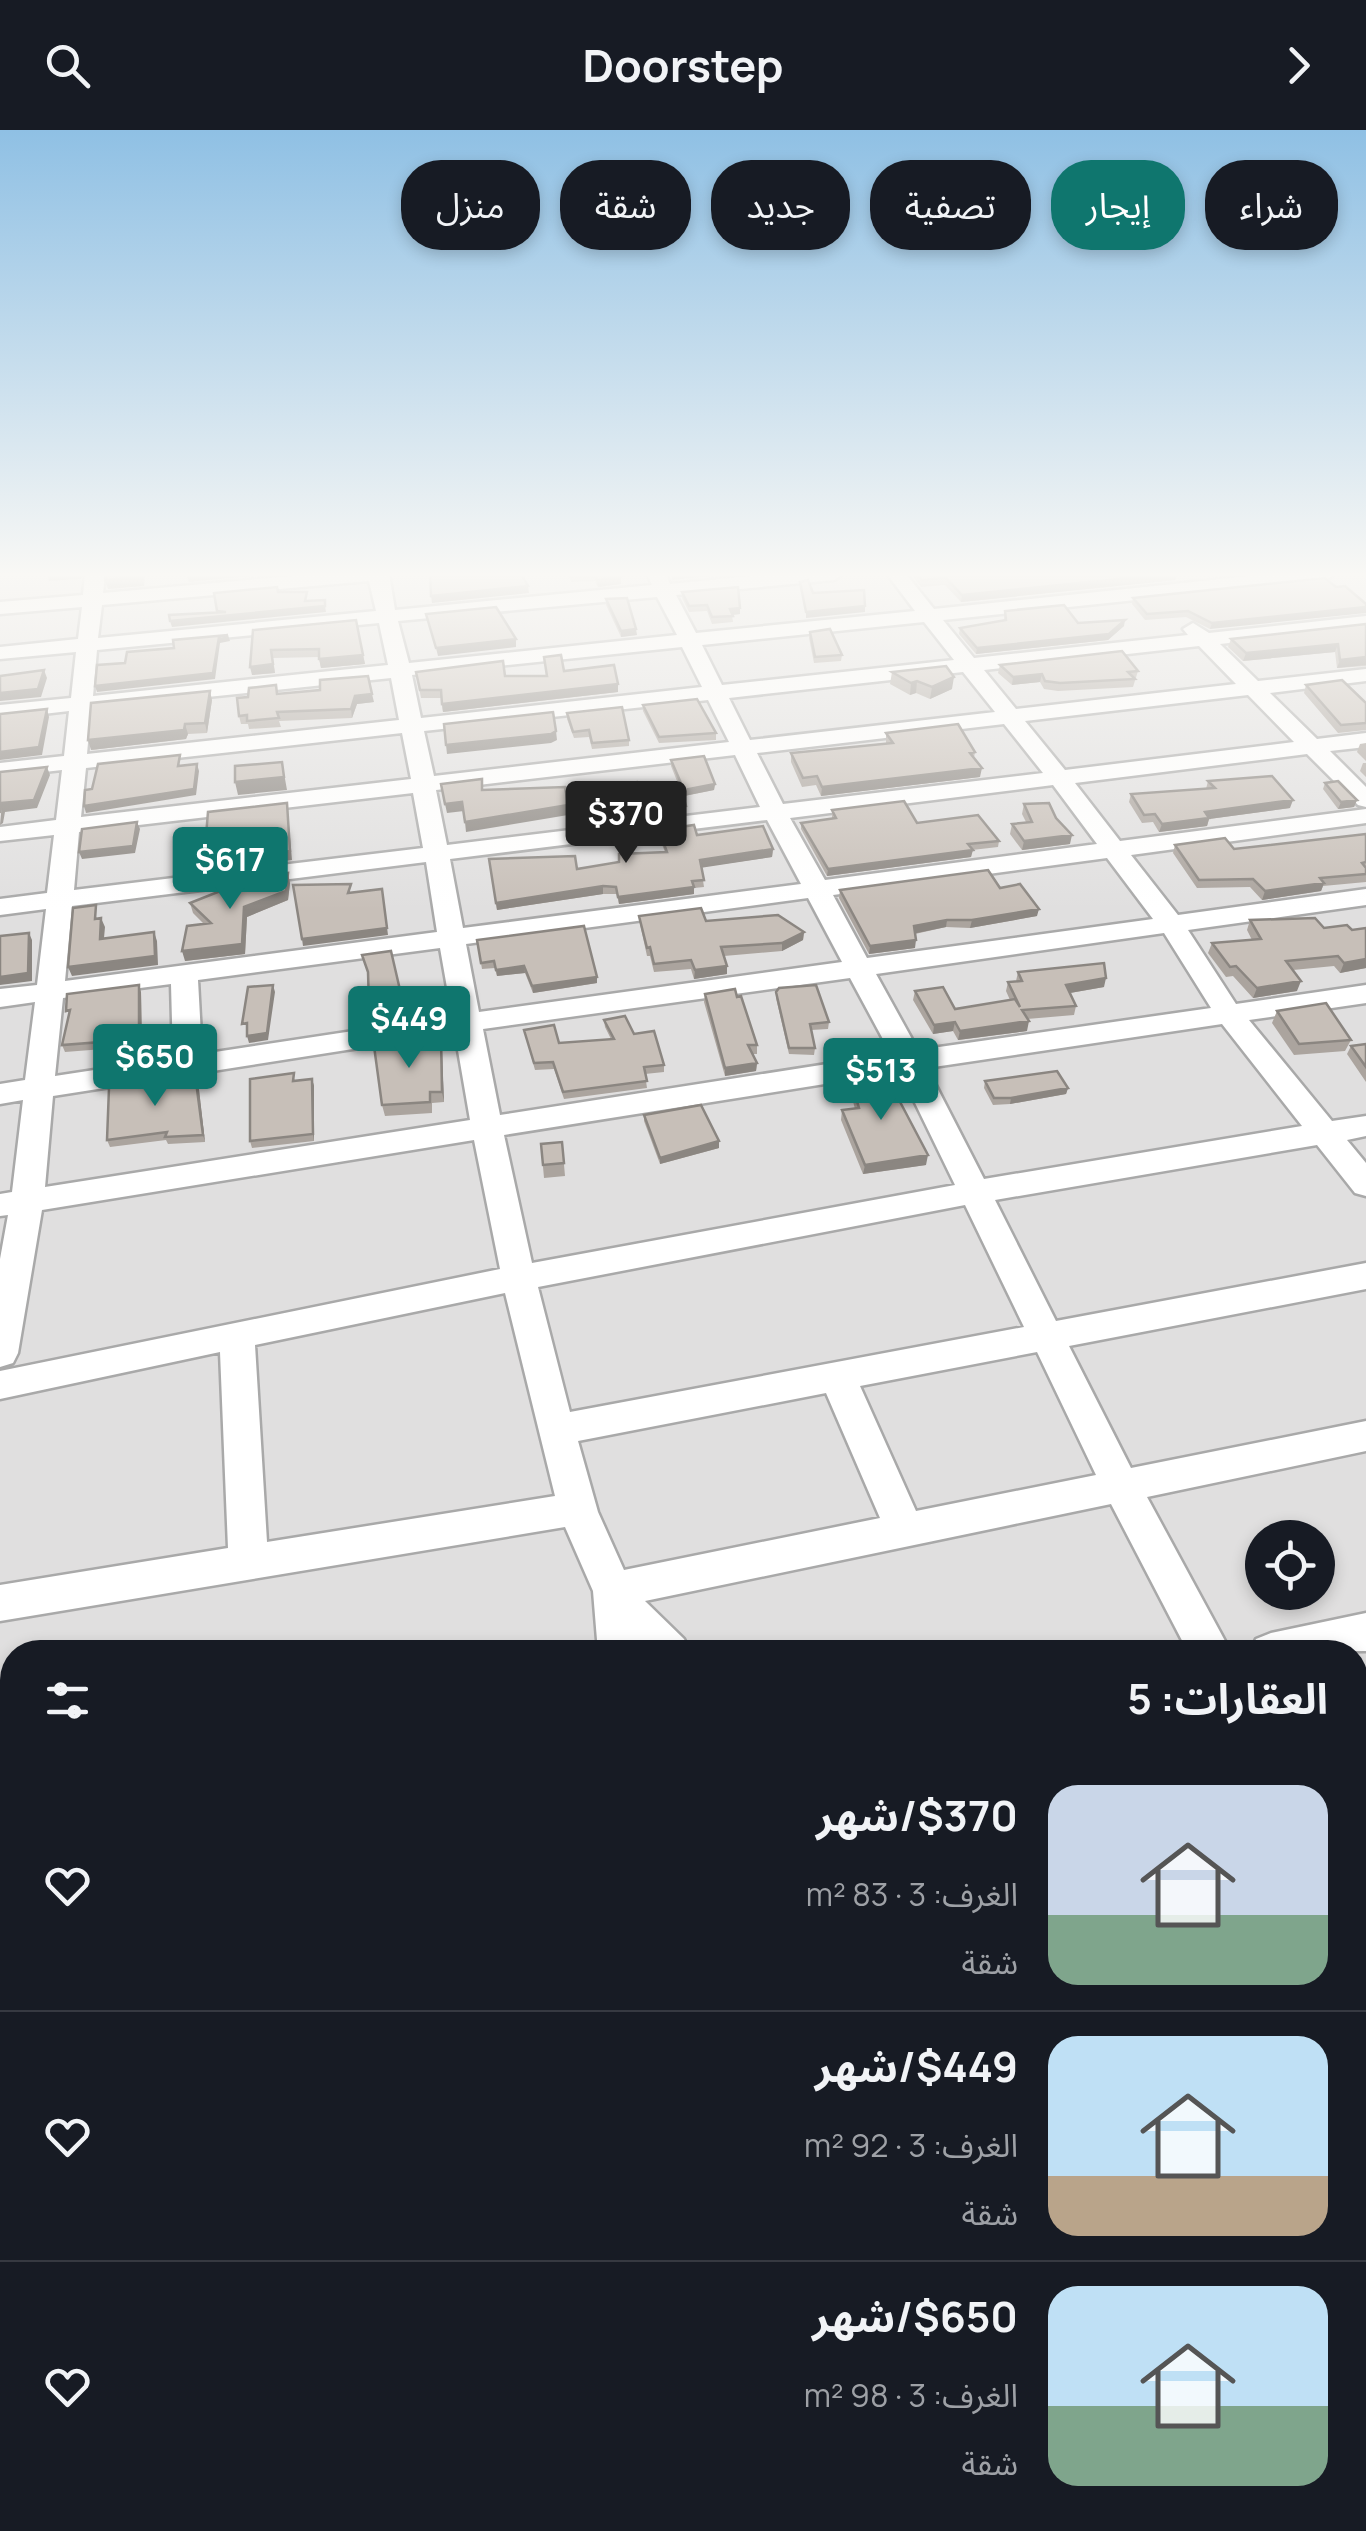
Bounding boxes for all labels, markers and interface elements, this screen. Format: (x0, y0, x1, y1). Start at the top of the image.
text: Doorstep (583, 34, 783, 96)
icon: search (40, 38, 95, 93)
icon: forward (1271, 38, 1326, 93)
chip: منزل (401, 160, 540, 250)
chip: شقة (560, 160, 691, 250)
chip: جديد (711, 160, 850, 250)
chip: تصفية (870, 160, 1031, 250)
chip: إيجار (1051, 160, 1185, 250)
chip: شراء (1205, 160, 1338, 250)
pin: $370 (567, 781, 685, 866)
text: $370 (588, 791, 664, 835)
pin: $617 (171, 827, 289, 912)
text: $617 (195, 837, 265, 881)
pin: $449 (350, 986, 468, 1071)
text: $449 (370, 996, 448, 1040)
pin: $650 (96, 1024, 214, 1109)
text: $650 (115, 1034, 195, 1078)
pin: $513 (822, 1038, 940, 1123)
text: $513 (845, 1048, 917, 1092)
map controls (1245, 1520, 1335, 1610)
button: locate (1245, 1520, 1335, 1610)
text: العقارات: 5 (1127, 1669, 1328, 1727)
icon: filters (40, 1673, 95, 1728)
text: $370/شهر (816, 1786, 1018, 1844)
icon: home (1128, 1825, 1248, 1945)
icon: heart (40, 1858, 95, 1913)
text: الغرف: 3 · 83 m² (806, 1872, 1018, 1916)
text: شقة (962, 1940, 1018, 1984)
text: $449/شهر (815, 2037, 1018, 2095)
icon: home (1128, 2076, 1248, 2196)
icon: heart (40, 2109, 95, 2164)
text: الغرف: 3 · 92 m² (804, 2123, 1018, 2167)
text: شقة (962, 2191, 1018, 2235)
text: $650/شهر (812, 2287, 1018, 2345)
icon: home (1128, 2326, 1248, 2446)
icon: heart (40, 2359, 95, 2414)
text: الغرف: 3 · 98 m² (804, 2373, 1018, 2417)
text: شقة (962, 2441, 1018, 2485)

